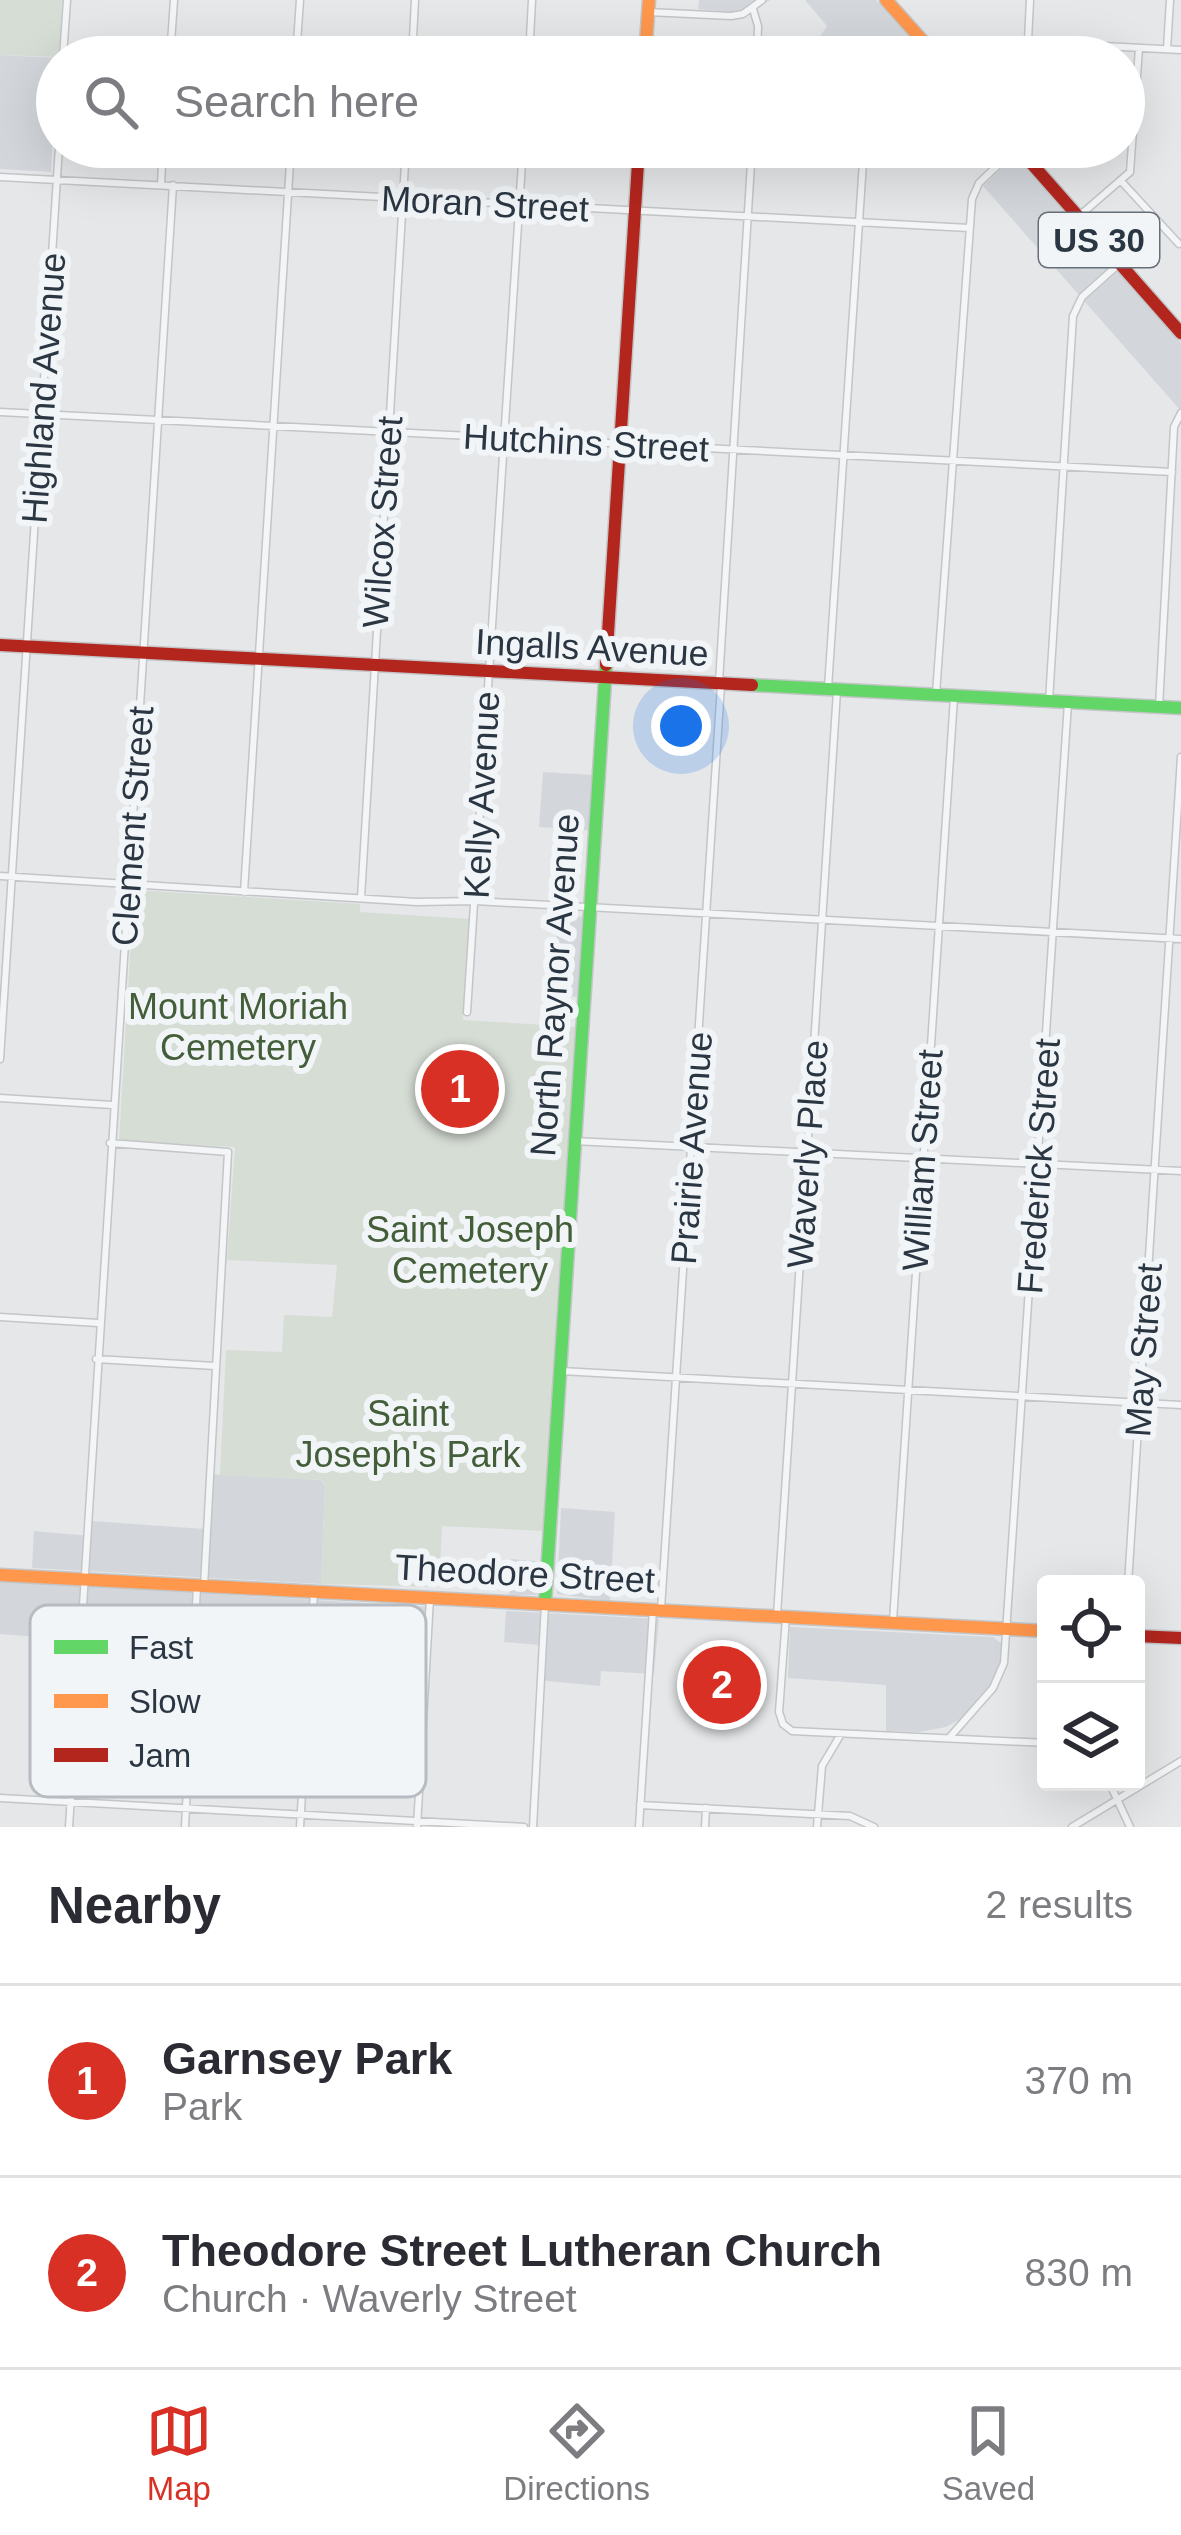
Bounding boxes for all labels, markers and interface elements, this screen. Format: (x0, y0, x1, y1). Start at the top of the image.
search box (36, 36, 1145, 168)
icon: search (78, 69, 144, 135)
text: Search here (174, 76, 419, 127)
street label: Moran Street (380, 178, 590, 229)
road number: US 30 (1039, 213, 1159, 267)
street label: Highland Avenue (14, 251, 73, 525)
street label: Wilcox Street (355, 415, 410, 629)
street label: Hutchins Street (462, 416, 710, 469)
street label: Ingalls Avenue (474, 621, 710, 674)
street label: Kelly Avenue (456, 690, 507, 900)
your location (651, 696, 711, 756)
street label: Clement Street (104, 705, 161, 947)
street label: North Raynor Avenue (522, 812, 587, 1158)
park label: Mount Moriah Cemetery (128, 986, 348, 1068)
street label: Prairie Avenue (663, 1030, 720, 1266)
street label: Frederick Street (1009, 1037, 1068, 1295)
street label: Waverly Place (779, 1039, 836, 1270)
pin: 1 (421, 1044, 499, 1134)
street label: William Street (894, 1048, 951, 1272)
park label: Saint Joseph Cemetery (366, 1209, 574, 1291)
street label: May Street (1117, 1262, 1170, 1438)
park label: Saint Joseph's Park (296, 1393, 521, 1475)
street label: Theodore Street (394, 1546, 656, 1601)
map controls (1037, 1575, 1145, 1791)
button: locate (1037, 1575, 1145, 1683)
legend (30, 1605, 426, 1797)
text: Fast (129, 1629, 193, 1666)
pin: 2 (683, 1640, 761, 1730)
text: Slow (129, 1683, 201, 1720)
button: layers (1037, 1683, 1145, 1791)
text: Jam (129, 1737, 191, 1774)
text: Nearby (48, 1877, 221, 1934)
text: 2 results (986, 1883, 1133, 1926)
text: Garnsey Park (162, 2033, 452, 2084)
text: 1 (76, 2059, 98, 2102)
text: 370 m (1025, 2059, 1133, 2102)
text: Park (162, 2085, 242, 2128)
text: Theodore Street Lutheran Church (162, 2225, 882, 2276)
text: 2 (76, 2251, 98, 2294)
text: 830 m (1025, 2251, 1133, 2294)
text: Church · Waverly Street (162, 2277, 577, 2320)
tab: Map (146, 2398, 212, 2508)
tab: Directions (503, 2398, 650, 2508)
tab: Saved (942, 2398, 1035, 2508)

